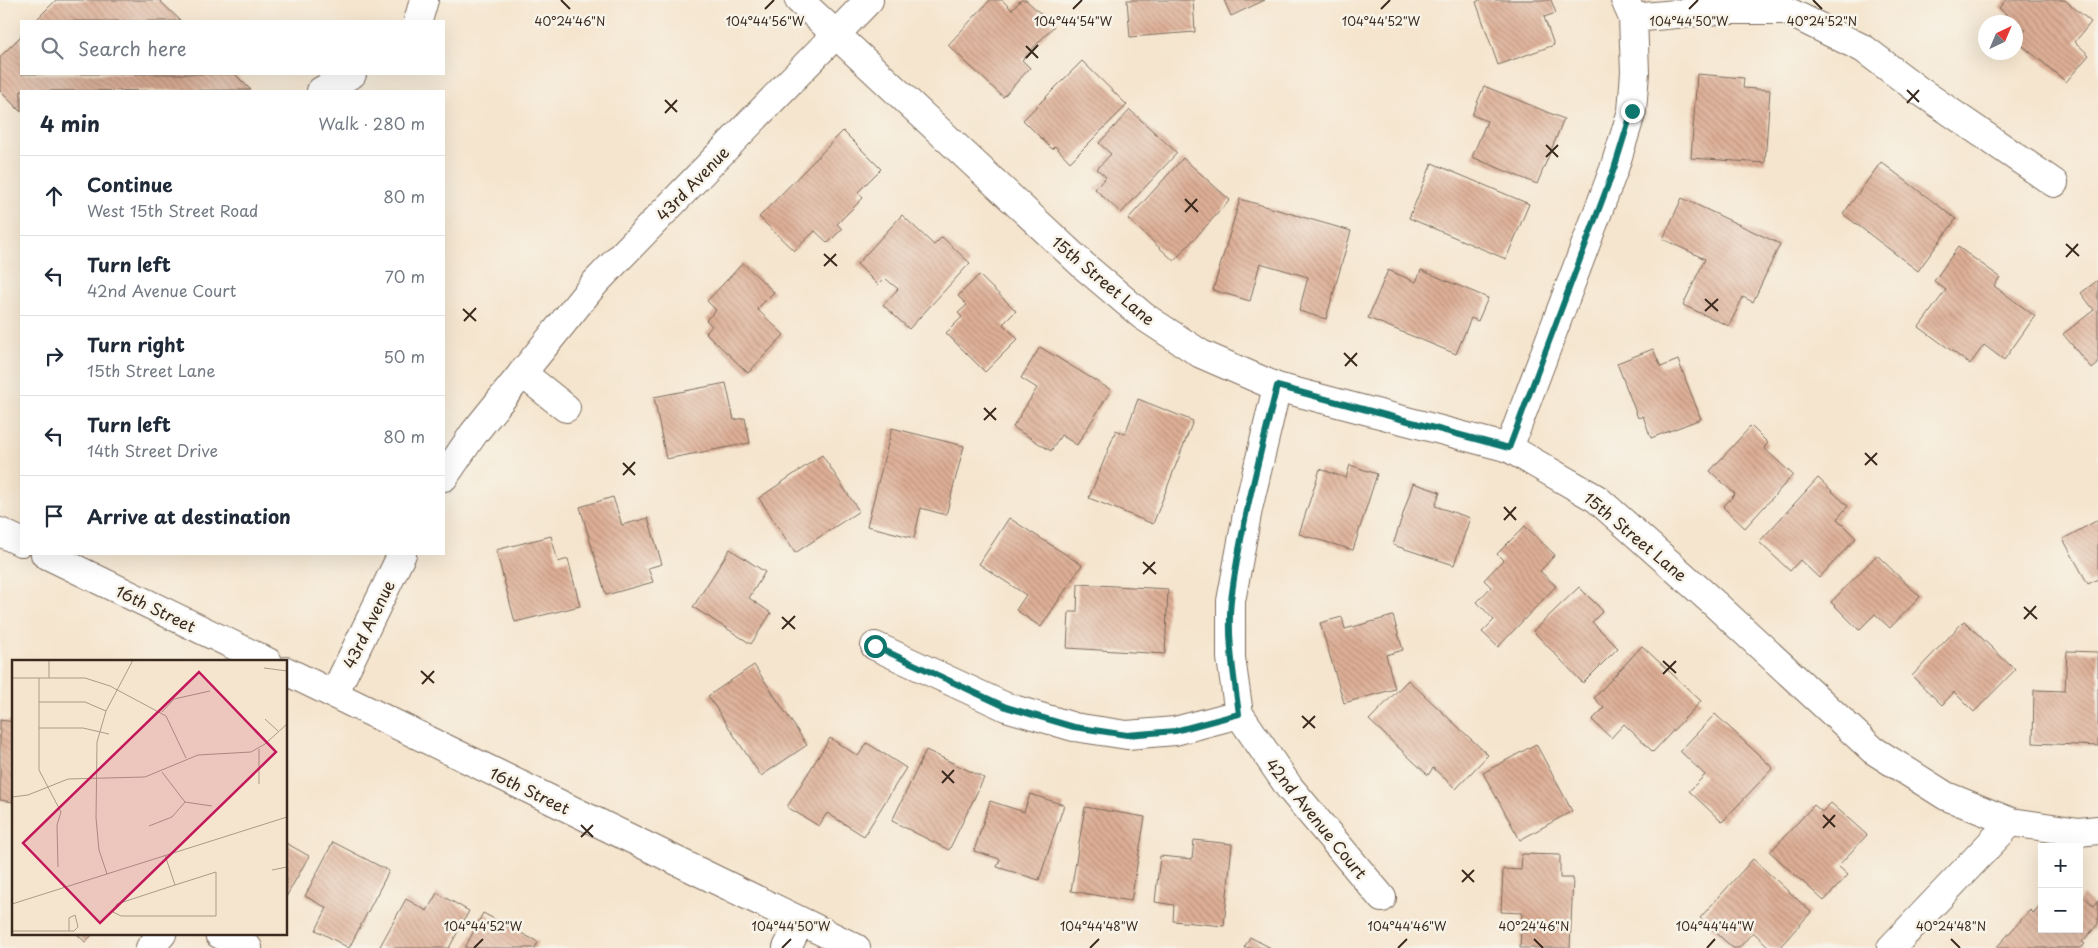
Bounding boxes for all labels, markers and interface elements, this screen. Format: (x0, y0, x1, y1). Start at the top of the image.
text: 40°24'46"N (535, 12, 605, 30)
text: 104°44'56"W (726, 12, 805, 30)
text: 104°44'54"W (1034, 12, 1113, 30)
text: 104°44'52"W (1342, 12, 1421, 30)
text: 104°44'50"W (1650, 12, 1729, 30)
text: 40°24'52"N (1787, 12, 1857, 30)
north arrow (1978, 15, 2023, 60)
search box (20, 20, 445, 75)
icon: search (38, 34, 66, 62)
text: Search here (78, 34, 187, 62)
route end (1621, 100, 1644, 123)
text: 4 min (40, 107, 100, 139)
text: Walk · 280 m (318, 111, 425, 135)
street label: 43rd Avenue (650, 140, 734, 226)
text: Continue (87, 170, 173, 198)
icon: ahead (40, 182, 68, 210)
text: 80 m (383, 184, 425, 208)
text: West 15th Street Road (87, 198, 258, 222)
street label: 15th Street Lane (1047, 230, 1161, 330)
text: Turn left (87, 250, 171, 278)
icon: left (40, 262, 68, 290)
text: 70 m (385, 264, 425, 288)
text: 42nd Avenue Court (87, 278, 236, 302)
text: Turn right (87, 330, 185, 358)
icon: right (40, 342, 68, 370)
text: 50 m (384, 344, 425, 368)
text: 15th Street Lane (87, 358, 215, 382)
text: Turn left (87, 410, 171, 438)
icon: left (40, 422, 68, 450)
text: 80 m (383, 424, 425, 448)
text: 14th Street Drive (87, 438, 218, 462)
street label: 15th Street Lane (1579, 486, 1693, 586)
icon: arrive (40, 502, 68, 530)
text: Arrive at destination (87, 502, 291, 530)
street label: 43rd Avenue (336, 575, 400, 672)
street label: 16th Street (112, 578, 201, 638)
route start (864, 635, 887, 658)
inset map (12, 660, 288, 936)
street label: 42nd Avenue Court (1261, 752, 1374, 884)
street label: 16th Street (486, 760, 575, 820)
map controls (2038, 843, 2083, 933)
button: + (2038, 843, 2083, 888)
button: − (2038, 888, 2083, 933)
text: 104°44'52"W (444, 917, 523, 935)
text: 104°44'50"W (752, 917, 831, 935)
text: 104°44'48"W (1060, 917, 1139, 935)
text: 104°44'46"W (1368, 917, 1447, 935)
text: 40°24'46"N (1499, 917, 1569, 935)
text: 104°44'44"W (1676, 917, 1755, 935)
text: 40°24'48"N (1916, 917, 1986, 935)

